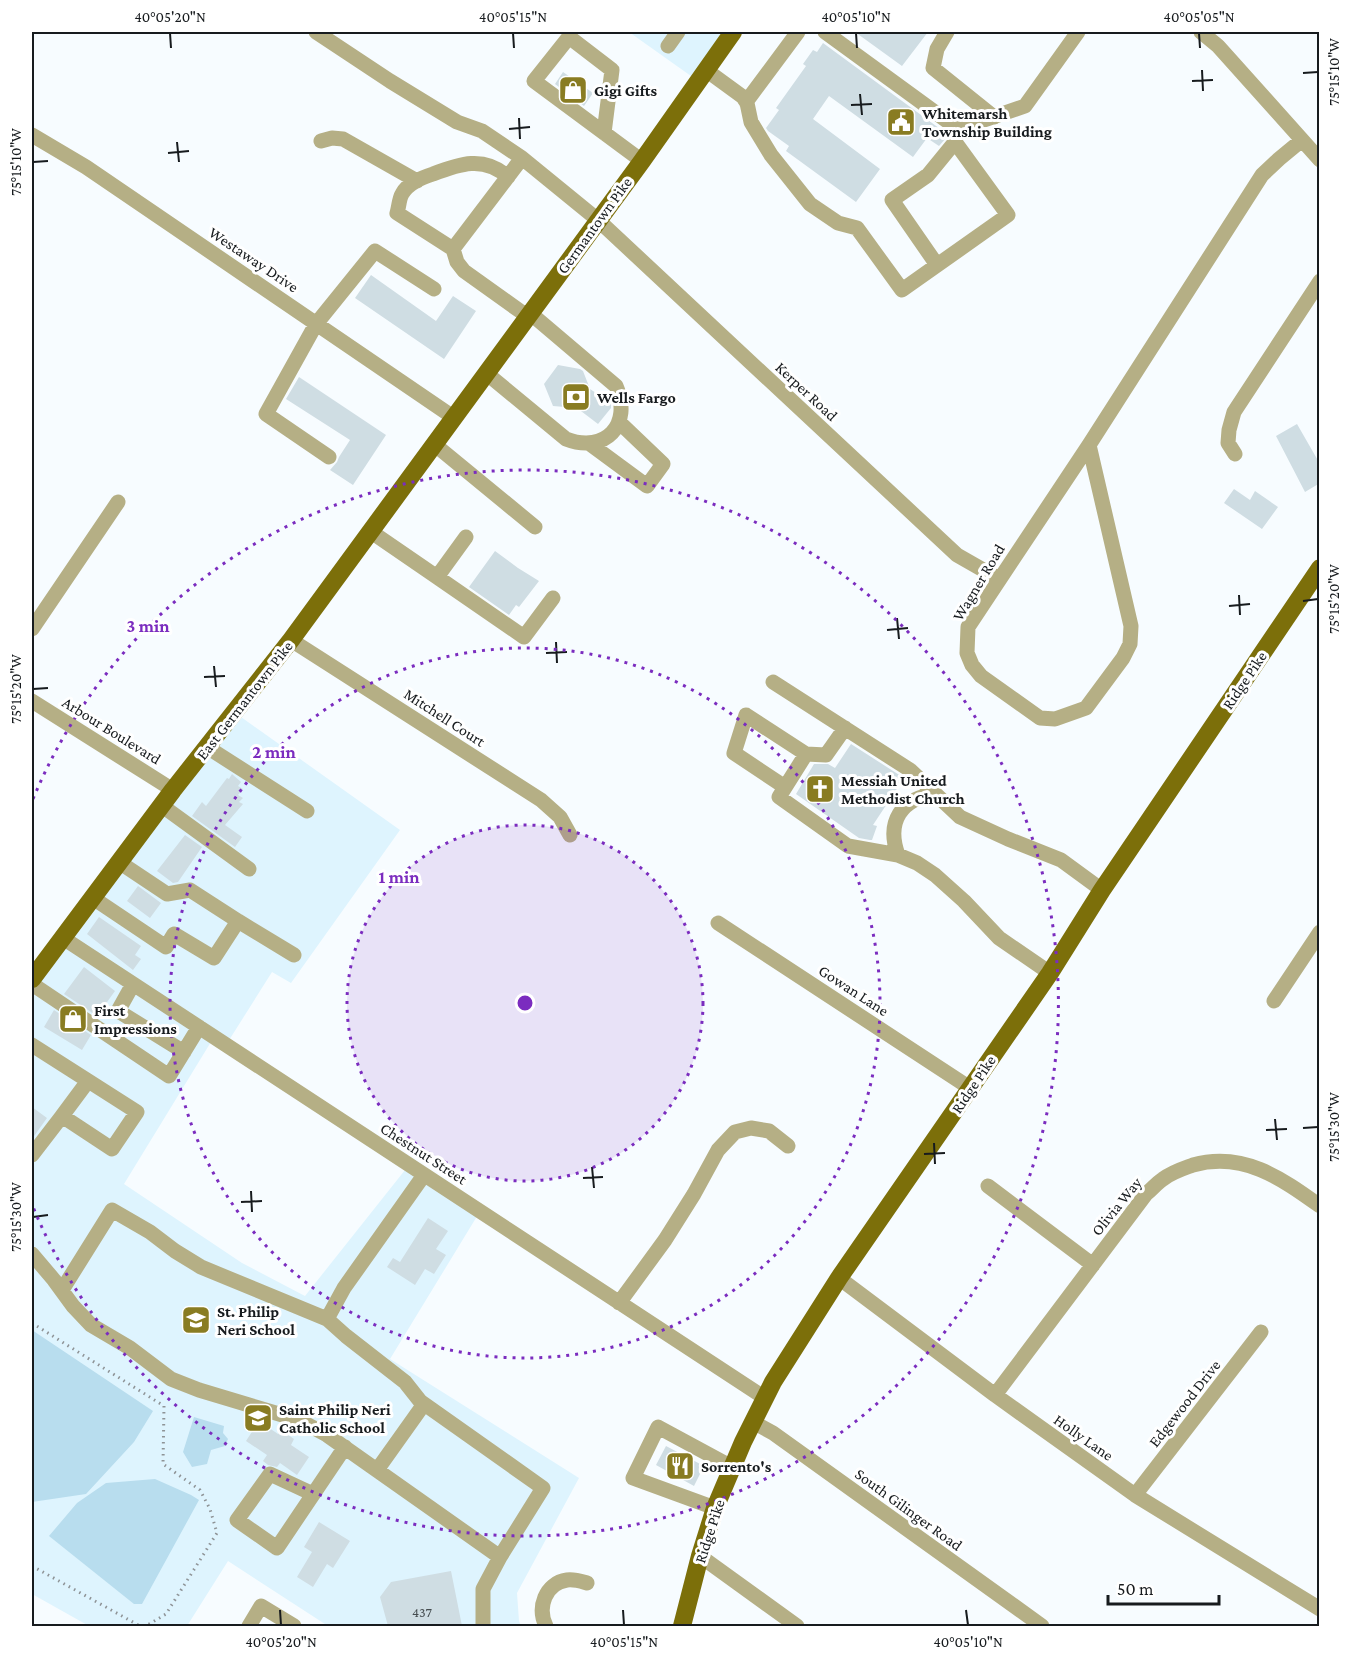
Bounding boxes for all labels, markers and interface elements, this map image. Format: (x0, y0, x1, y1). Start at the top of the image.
text: 40°05'20"N (134, 9, 206, 25)
text: 40°05'15"N (479, 9, 547, 25)
text: 40°05'10"N (821, 9, 891, 25)
text: 40°05'05"N (1163, 9, 1235, 25)
text: 75°15'10"W (1326, 38, 1342, 106)
shop icon: Gigi Gifts (557, 74, 589, 106)
place label: Gigi Gifts (594, 82, 657, 99)
place label: Whitemarsh Township Building (921, 105, 1052, 140)
public building icon: Whitemarsh Township Building (885, 106, 917, 138)
text: 75°15'10"W (8, 128, 24, 196)
street label: Germantown Pike (554, 174, 635, 277)
street label: Westaway Drive (205, 223, 302, 296)
street label: Kerper Road (772, 358, 841, 425)
bank icon: Wells Fargo (560, 381, 592, 413)
place label: Wells Fargo (596, 389, 676, 406)
street label: Wagner Road (949, 541, 1009, 624)
text: 75°15'20"W (1326, 564, 1342, 634)
text: 3 min (126, 616, 170, 636)
street label: East Germantown Pike (193, 638, 296, 763)
street label: Ridge Pike (1219, 648, 1271, 713)
text: 75°15'20"W (8, 654, 24, 724)
street label: Mitchell Court (401, 685, 489, 750)
street label: Arbour Boulevard (59, 693, 165, 768)
text: 2 min (252, 742, 296, 762)
place label: Messiah United Methodist Church (841, 772, 965, 807)
church icon: Messiah United Methodist Church (804, 773, 836, 805)
text: 1 min (379, 867, 420, 887)
street label: Gowan Lane (816, 962, 892, 1019)
centre of rings (515, 993, 535, 1013)
place label: First Impressions (94, 1002, 177, 1037)
shop icon: First Impressions (57, 1003, 89, 1035)
street label: Ridge Pike (948, 1052, 1000, 1117)
text: 75°15'30"W (1326, 1092, 1342, 1162)
street label: Chestnut Street (377, 1119, 471, 1188)
street label: Olivia Way (1088, 1173, 1146, 1239)
text: 75°15'30"W (8, 1182, 24, 1252)
place label: St. Philip Neri School (217, 1303, 295, 1338)
school or university icon: St. Philip Neri School (180, 1304, 212, 1336)
street label: Edgewood Drive (1145, 1357, 1224, 1451)
place label: Saint Philip Neri Catholic School (279, 1401, 391, 1436)
school or university icon: Saint Philip Neri Catholic School (242, 1402, 274, 1434)
street label: Holly Lane (1050, 1411, 1117, 1465)
restaurant icon: Sorrento's (664, 1450, 696, 1482)
place label: Sorrento's (701, 1458, 772, 1475)
street label: South Gilinger Road (851, 1465, 966, 1555)
street label: Ridge Pike (691, 1497, 729, 1565)
scale bar (1108, 1568, 1219, 1606)
text: 50 m (1117, 1579, 1154, 1599)
house number: 437 (412, 1604, 433, 1620)
text: 40°05'20"N (245, 1634, 317, 1650)
text: 40°05'15"N (590, 1634, 658, 1650)
text: 40°05'10"N (933, 1634, 1003, 1650)

